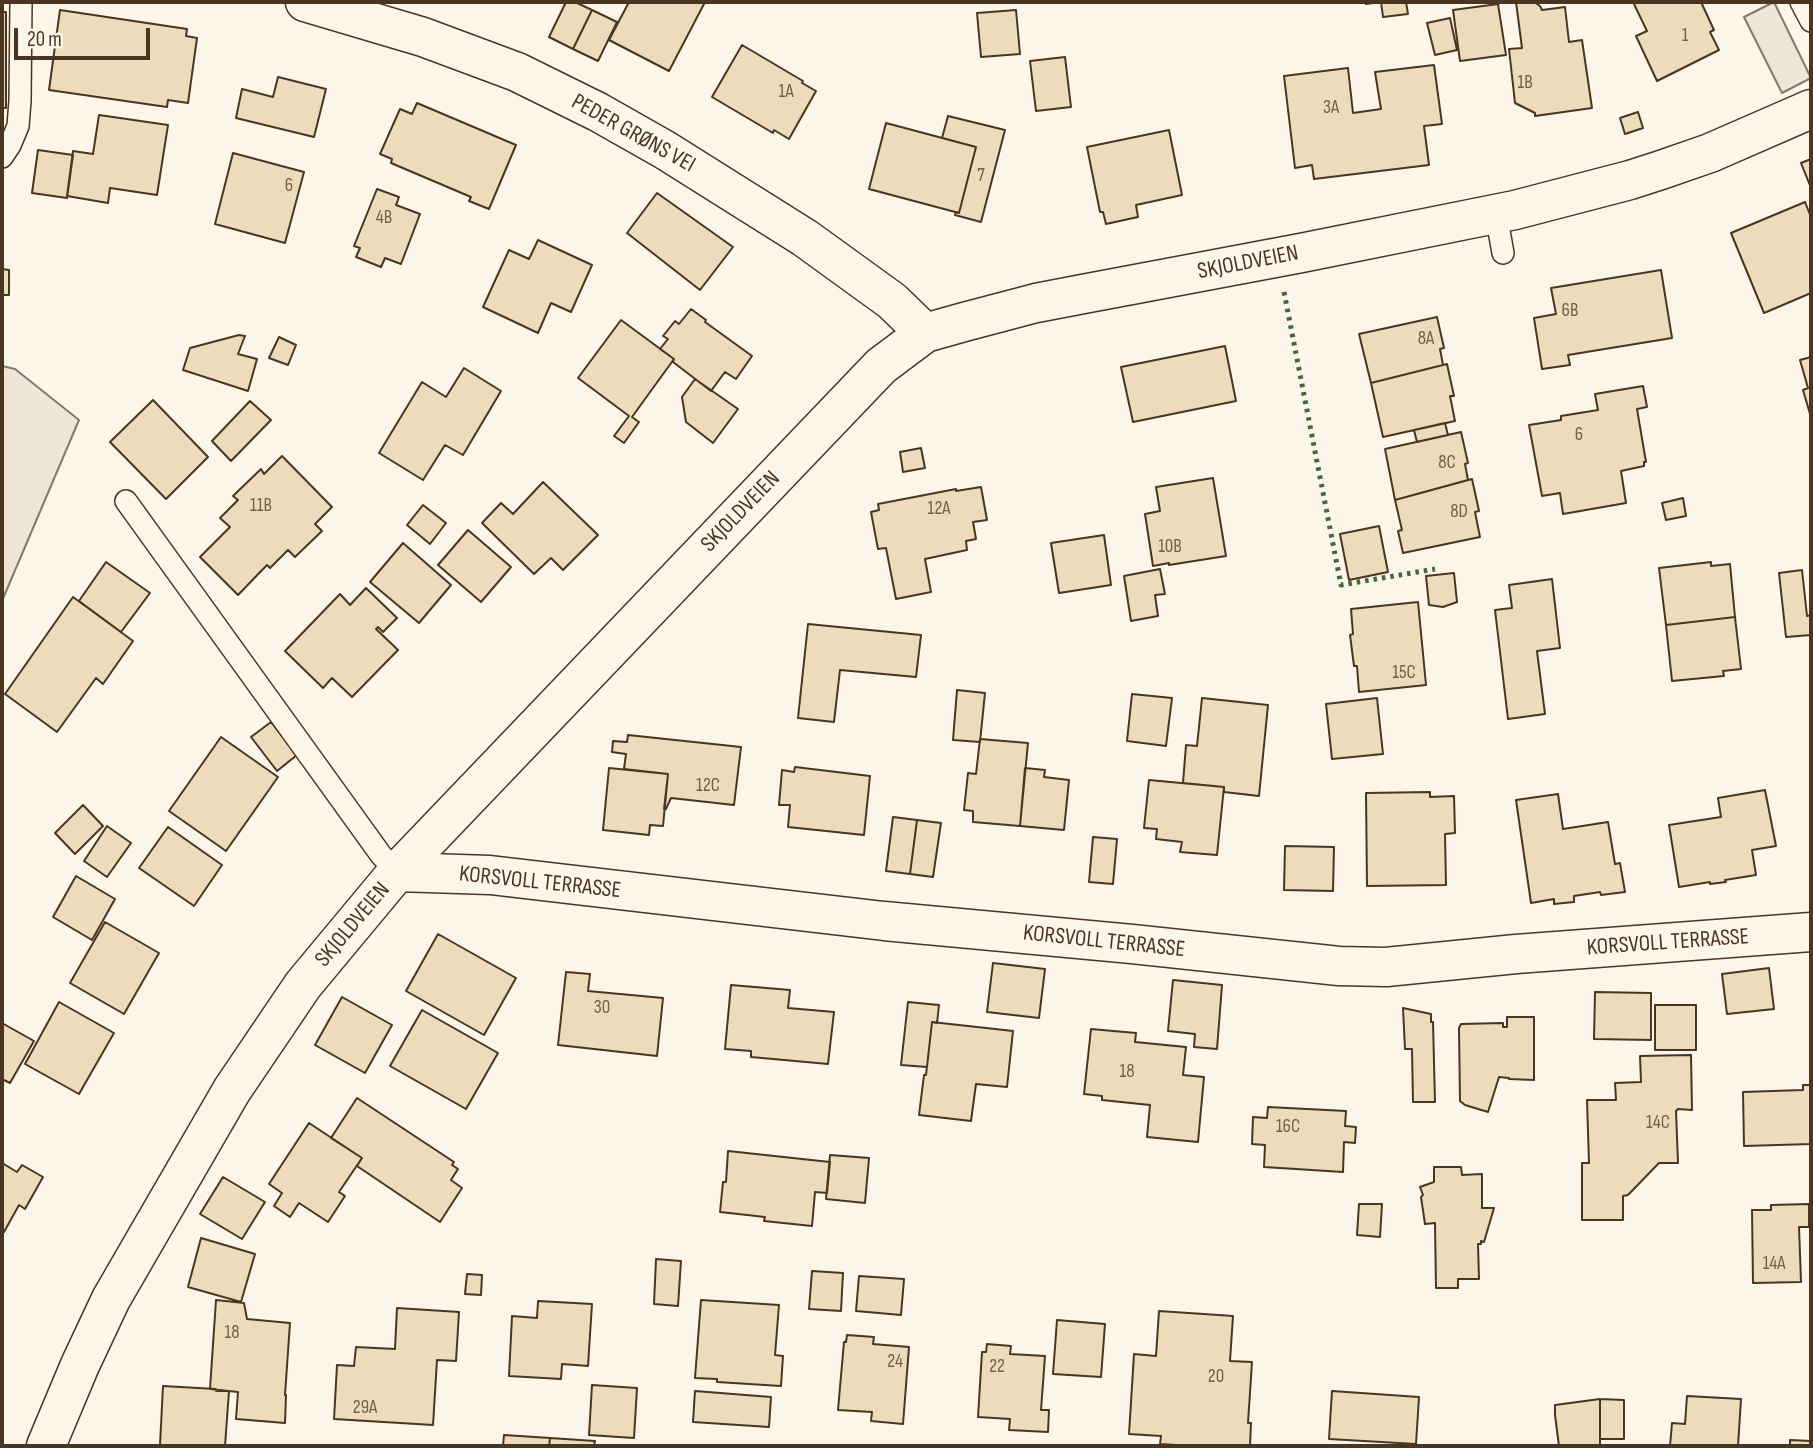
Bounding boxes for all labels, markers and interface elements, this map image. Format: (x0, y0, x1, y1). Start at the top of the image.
scale bar (18, 14, 154, 58)
house number: 1 (1682, 25, 1688, 47)
text: 20 m (27, 27, 62, 52)
house number: 1B (1517, 72, 1533, 94)
house number: 1A (778, 81, 794, 103)
street label: PEDER GRØNS VEI (566, 89, 700, 179)
house number: 3A (1323, 97, 1339, 119)
house number: 7 (977, 165, 985, 187)
house number: 6 (285, 175, 293, 197)
house number: 4B (376, 207, 392, 229)
street label: SKJOLDVEIEN (1195, 240, 1301, 286)
house number: 6B (1562, 300, 1578, 322)
house number: 8A (1418, 328, 1434, 350)
house number: 6 (1575, 424, 1583, 446)
house number: 8C (1438, 452, 1456, 474)
street label: SKJOLDVEIEN (696, 466, 786, 558)
house number: 11B (250, 495, 272, 517)
house number: 12A (928, 498, 950, 520)
house number: 8D (1450, 501, 1468, 523)
house number: 10B (1158, 536, 1182, 558)
house number: 15C (1392, 662, 1416, 684)
house number: 12C (696, 775, 720, 797)
street label: KORSVOLL TERRASSE (458, 861, 622, 905)
street label: SKJOLDVEIEN (310, 877, 396, 973)
street label: KORSVOLL TERRASSE (1022, 920, 1186, 964)
street label: KORSVOLL TERRASSE (1586, 924, 1750, 962)
house number: 30 (594, 997, 610, 1019)
house number: 18 (1120, 1061, 1134, 1083)
house number: 14C (1646, 1112, 1670, 1134)
house number: 16C (1276, 1116, 1300, 1138)
house number: 14A (1763, 1253, 1785, 1275)
house number: 18 (225, 1322, 239, 1344)
house number: 24 (887, 1351, 903, 1373)
house number: 22 (989, 1356, 1005, 1378)
house number: 20 (1208, 1366, 1224, 1388)
house number: 29A (353, 1397, 377, 1419)

